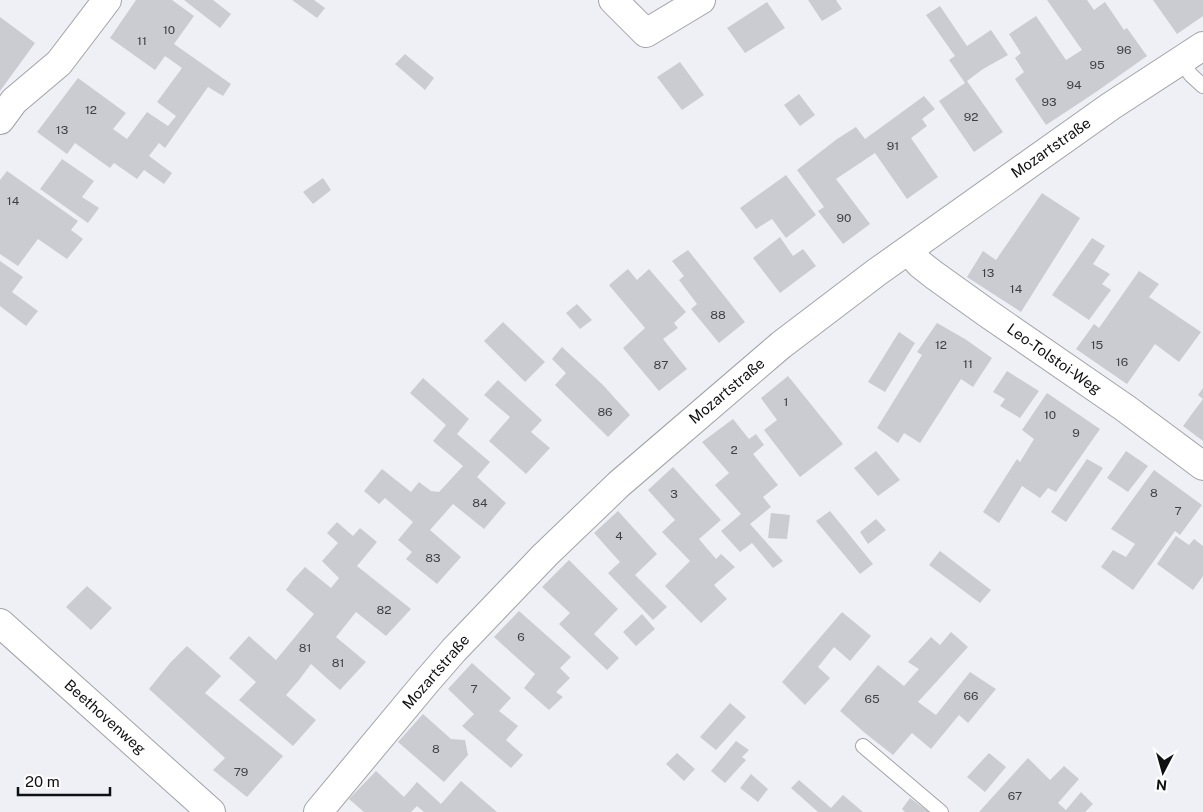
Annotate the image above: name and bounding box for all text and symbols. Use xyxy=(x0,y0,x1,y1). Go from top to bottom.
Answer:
house number: 10 xyxy=(163,23,175,37)
house number: 11 xyxy=(137,34,147,48)
house number: 96 xyxy=(1117,43,1131,57)
house number: 95 xyxy=(1089,58,1105,72)
house number: 94 xyxy=(1066,78,1082,92)
house number: 93 xyxy=(1042,95,1056,109)
house number: 12 xyxy=(85,103,97,117)
house number: 92 xyxy=(964,110,978,124)
street label: Mozartstraße xyxy=(1008,114,1094,181)
house number: 13 xyxy=(56,123,68,137)
house number: 91 xyxy=(887,139,899,153)
house number: 14 xyxy=(7,194,20,208)
house number: 90 xyxy=(837,211,851,225)
house number: 13 xyxy=(982,266,994,280)
house number: 14 xyxy=(1010,282,1023,296)
house number: 88 xyxy=(710,308,726,322)
street label: Leo-Tolstoi-Weg xyxy=(1004,320,1105,397)
house number: 12 xyxy=(935,338,947,352)
house number: 15 xyxy=(1091,338,1104,352)
street label: Mozartstraße xyxy=(686,354,768,427)
house number: 16 xyxy=(1116,355,1128,369)
house number: 11 xyxy=(963,357,973,371)
house number: 87 xyxy=(654,358,668,372)
house number: 1 xyxy=(784,395,788,409)
house number: 86 xyxy=(597,405,613,419)
house number: 10 xyxy=(1044,408,1056,422)
house number: 9 xyxy=(1072,426,1080,440)
house number: 2 xyxy=(730,443,738,457)
house number: 8 xyxy=(1150,486,1158,500)
house number: 3 xyxy=(670,487,678,501)
house number: 84 xyxy=(472,496,488,510)
house number: 7 xyxy=(1174,504,1182,518)
house number: 4 xyxy=(615,529,623,543)
house number: 83 xyxy=(425,551,441,565)
house number: 82 xyxy=(377,603,391,617)
house number: 6 xyxy=(517,630,525,644)
street label: Mozartstraße xyxy=(399,631,473,712)
house number: 81 xyxy=(299,641,311,655)
house number: 81 xyxy=(332,656,344,670)
street label: Beethovenweg xyxy=(61,676,149,757)
house number: 7 xyxy=(470,682,478,696)
house number: 66 xyxy=(964,689,978,703)
house number: 65 xyxy=(864,692,880,706)
house number: 8 xyxy=(432,742,440,756)
north arrow xyxy=(1138,747,1188,797)
scale bar xyxy=(18,764,110,796)
house number: 79 xyxy=(234,765,248,779)
text: 20 m xyxy=(25,773,60,790)
text: N xyxy=(1155,776,1168,793)
house number: 67 xyxy=(1008,789,1022,803)

